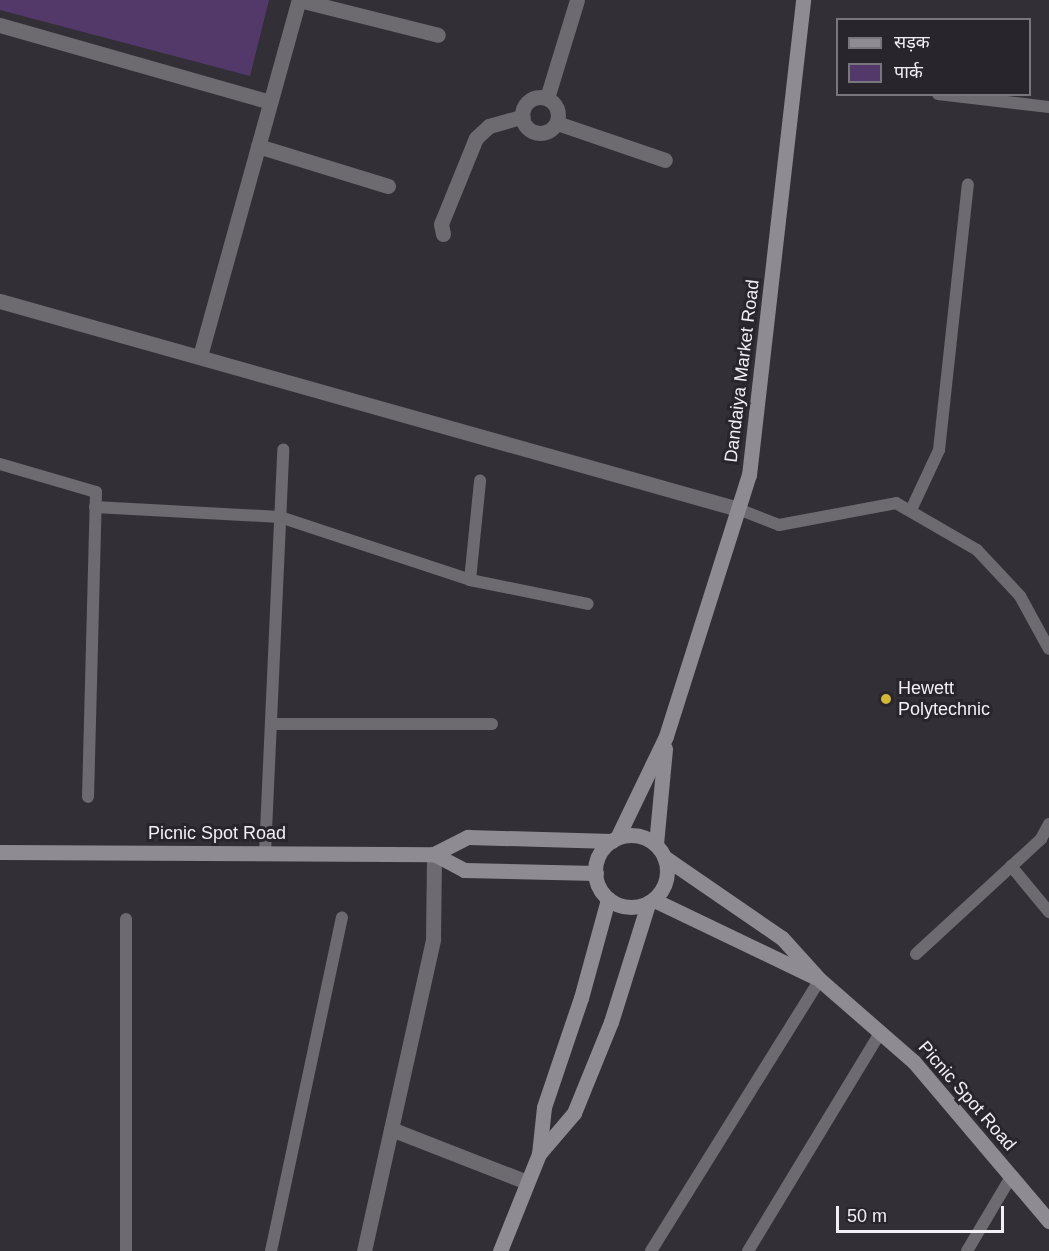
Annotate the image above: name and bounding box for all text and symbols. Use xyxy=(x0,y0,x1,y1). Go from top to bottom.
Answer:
legend xyxy=(836,18,1031,96)
text: सड़क xyxy=(894,32,930,52)
text: पार्क xyxy=(894,62,923,82)
street label: Dandaiya Market Road xyxy=(720,278,764,464)
place label: Hewett Polytechnic xyxy=(898,678,990,720)
marker: Hewett Polytechnic xyxy=(879,692,893,706)
street label: Picnic Spot Road xyxy=(148,822,286,844)
street label: Picnic Spot Road xyxy=(914,1037,1020,1155)
scale bar xyxy=(839,1194,1007,1232)
text: 50 m xyxy=(847,1206,887,1226)

